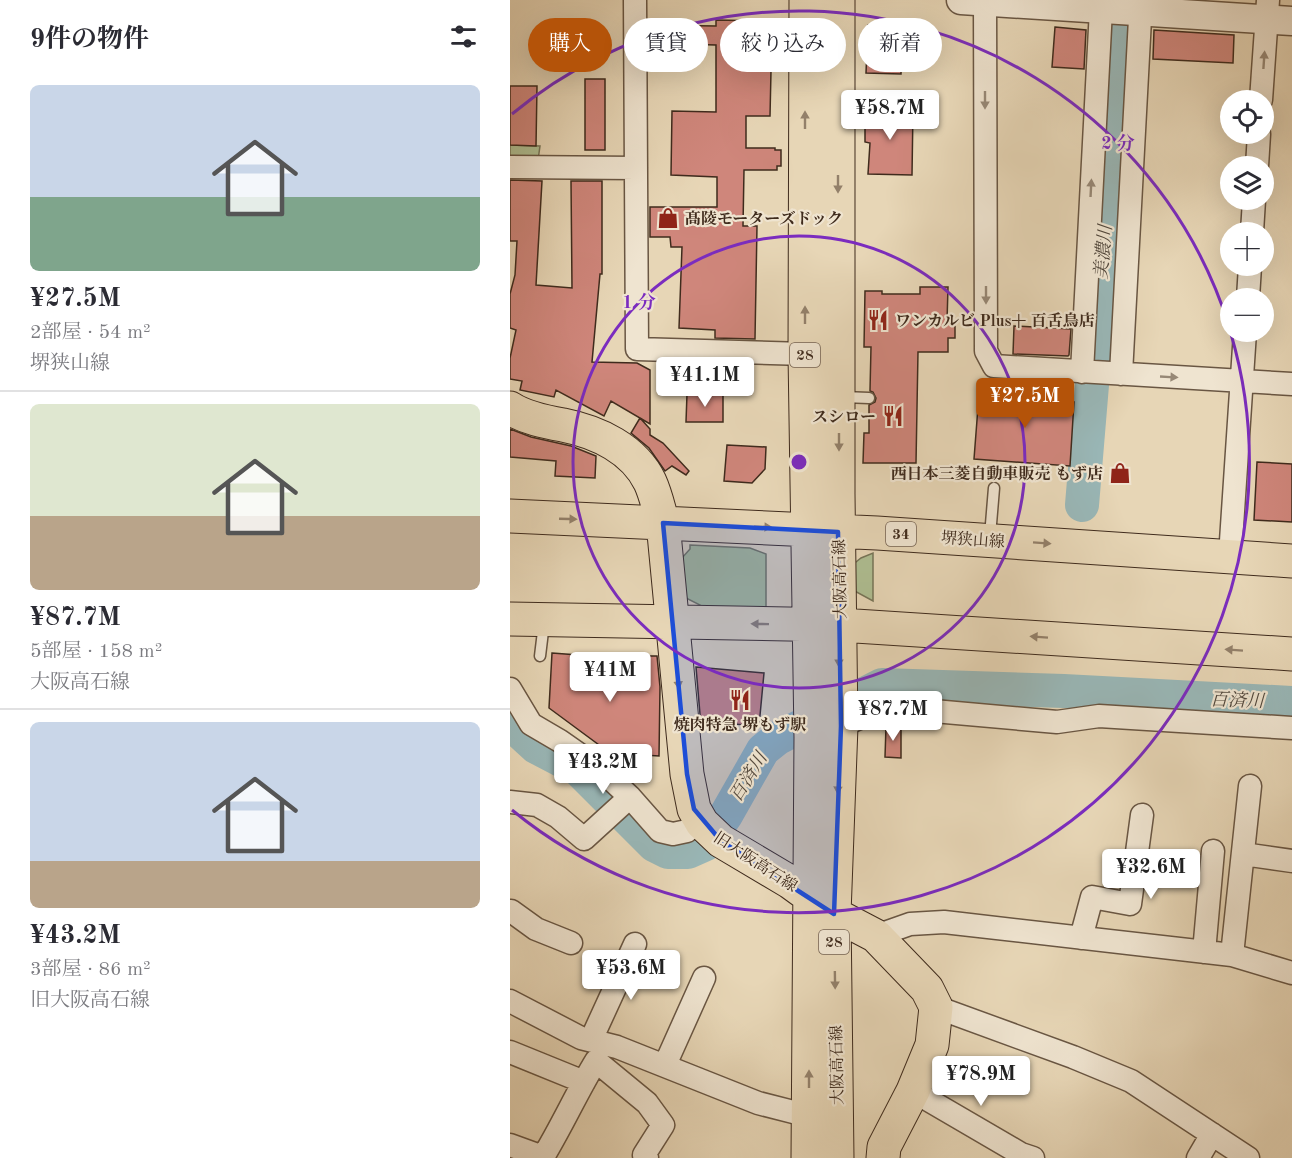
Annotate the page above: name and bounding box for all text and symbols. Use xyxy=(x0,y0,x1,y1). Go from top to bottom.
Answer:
chip: 購入 xyxy=(528,18,612,72)
chip: 賃貸 xyxy=(624,18,708,72)
chip: 絞り込み xyxy=(720,18,846,72)
chip: 新着 xyxy=(858,18,942,72)
icon: filters xyxy=(447,20,480,53)
text: 9件の物件 xyxy=(30,27,149,53)
one-way arrow xyxy=(1259,50,1269,69)
pin: ¥58.7M xyxy=(841,90,939,141)
map controls xyxy=(1220,90,1274,342)
button: locate xyxy=(1220,90,1274,144)
one-way arrow xyxy=(980,91,990,110)
text: ¥58.7M xyxy=(855,99,925,119)
one-way arrow xyxy=(800,111,810,130)
icon: home xyxy=(201,124,309,232)
text: 2 分 xyxy=(1101,133,1135,153)
button: layers xyxy=(1220,156,1274,210)
one-way arrow xyxy=(833,175,843,194)
one-way arrow xyxy=(1087,178,1096,197)
shop icon: 髙陵モーターズドック xyxy=(656,206,680,230)
place label: 髙陵モーターズドック xyxy=(685,210,843,228)
water label: 美濃川 xyxy=(1091,222,1115,280)
button: + xyxy=(1220,222,1274,276)
text: ¥27.5M xyxy=(30,286,121,312)
one-way arrow xyxy=(981,286,991,305)
button: − xyxy=(1220,288,1274,342)
text: 1 分 xyxy=(622,292,656,312)
one-way arrow xyxy=(800,306,810,325)
restaurant icon: ワンカルビ Plus+ 百舌鳥店 xyxy=(866,308,890,332)
place label: ワンカルビ Plus+ 百舌鳥店 xyxy=(895,312,1095,330)
text: 2部屋 · 54 m² xyxy=(30,323,151,343)
road number: 28 xyxy=(790,343,820,367)
text: 堺狭山線 xyxy=(30,354,110,374)
pin: ¥41.1M xyxy=(656,357,754,408)
text: ¥41.1M xyxy=(670,366,740,386)
one-way arrow xyxy=(1160,372,1179,382)
pin: ¥27.5M xyxy=(976,378,1074,429)
text: ¥27.5M xyxy=(990,387,1060,407)
restaurant icon: スシロー xyxy=(881,404,905,428)
place label: スシロー xyxy=(812,410,876,426)
one-way arrow xyxy=(834,433,843,452)
icon: home xyxy=(201,443,309,551)
centre of rings xyxy=(789,452,809,472)
shop icon: 西日本三菱自動車販売 もず店 xyxy=(1108,461,1132,485)
place label: 西日本三菱自動車販売 もず店 xyxy=(891,465,1103,483)
one-way arrow xyxy=(559,514,578,523)
road number: 34 xyxy=(886,522,916,546)
one-way arrow xyxy=(754,523,773,532)
street label: 堺狭山線 xyxy=(940,529,1005,551)
one-way arrow xyxy=(1032,538,1051,548)
street label: 大阪高石線 xyxy=(830,539,850,619)
text: ¥87.7M xyxy=(30,605,121,631)
one-way arrow xyxy=(751,619,770,629)
one-way arrow xyxy=(1030,633,1049,642)
text: 5部屋 · 158 m² xyxy=(30,642,162,662)
one-way arrow xyxy=(1224,645,1243,655)
one-way arrow xyxy=(835,649,844,668)
pin: ¥41M xyxy=(574,652,646,703)
text: ¥41M xyxy=(584,661,636,681)
one-way arrow xyxy=(673,670,683,689)
text: 大阪高石線 xyxy=(30,673,130,693)
restaurant icon: 焼肉特急 堺もず駅 xyxy=(728,688,752,712)
water label: 百済川 xyxy=(1210,690,1266,711)
pin: ¥87.7M xyxy=(844,691,942,742)
text: ¥87.7M xyxy=(858,700,928,720)
place label: 焼肉特急 堺もず駅 xyxy=(674,716,806,734)
pin: ¥43.2M xyxy=(554,744,652,795)
water label: 百済川 xyxy=(726,748,772,805)
text: ¥43.2M xyxy=(568,753,638,773)
icon: home xyxy=(201,761,309,869)
one-way arrow xyxy=(834,775,843,794)
street label: 旧大阪高石線 xyxy=(710,828,801,896)
pin: ¥32.6M xyxy=(1102,849,1200,900)
text: ¥32.6M xyxy=(1116,858,1186,878)
text: ¥43.2M xyxy=(30,923,121,949)
road number: 28 xyxy=(819,930,849,954)
pin: ¥53.6M xyxy=(582,950,680,1001)
text: ¥53.6M xyxy=(596,959,666,979)
text: 3部屋 · 86 m² xyxy=(30,960,151,980)
one-way arrow xyxy=(830,970,840,989)
text: 旧大阪高石線 xyxy=(30,991,150,1011)
street label: 大阪高石線 xyxy=(827,1025,847,1105)
pin: ¥78.9M xyxy=(932,1056,1030,1107)
text: ¥78.9M xyxy=(946,1065,1016,1085)
one-way arrow xyxy=(804,1069,814,1088)

